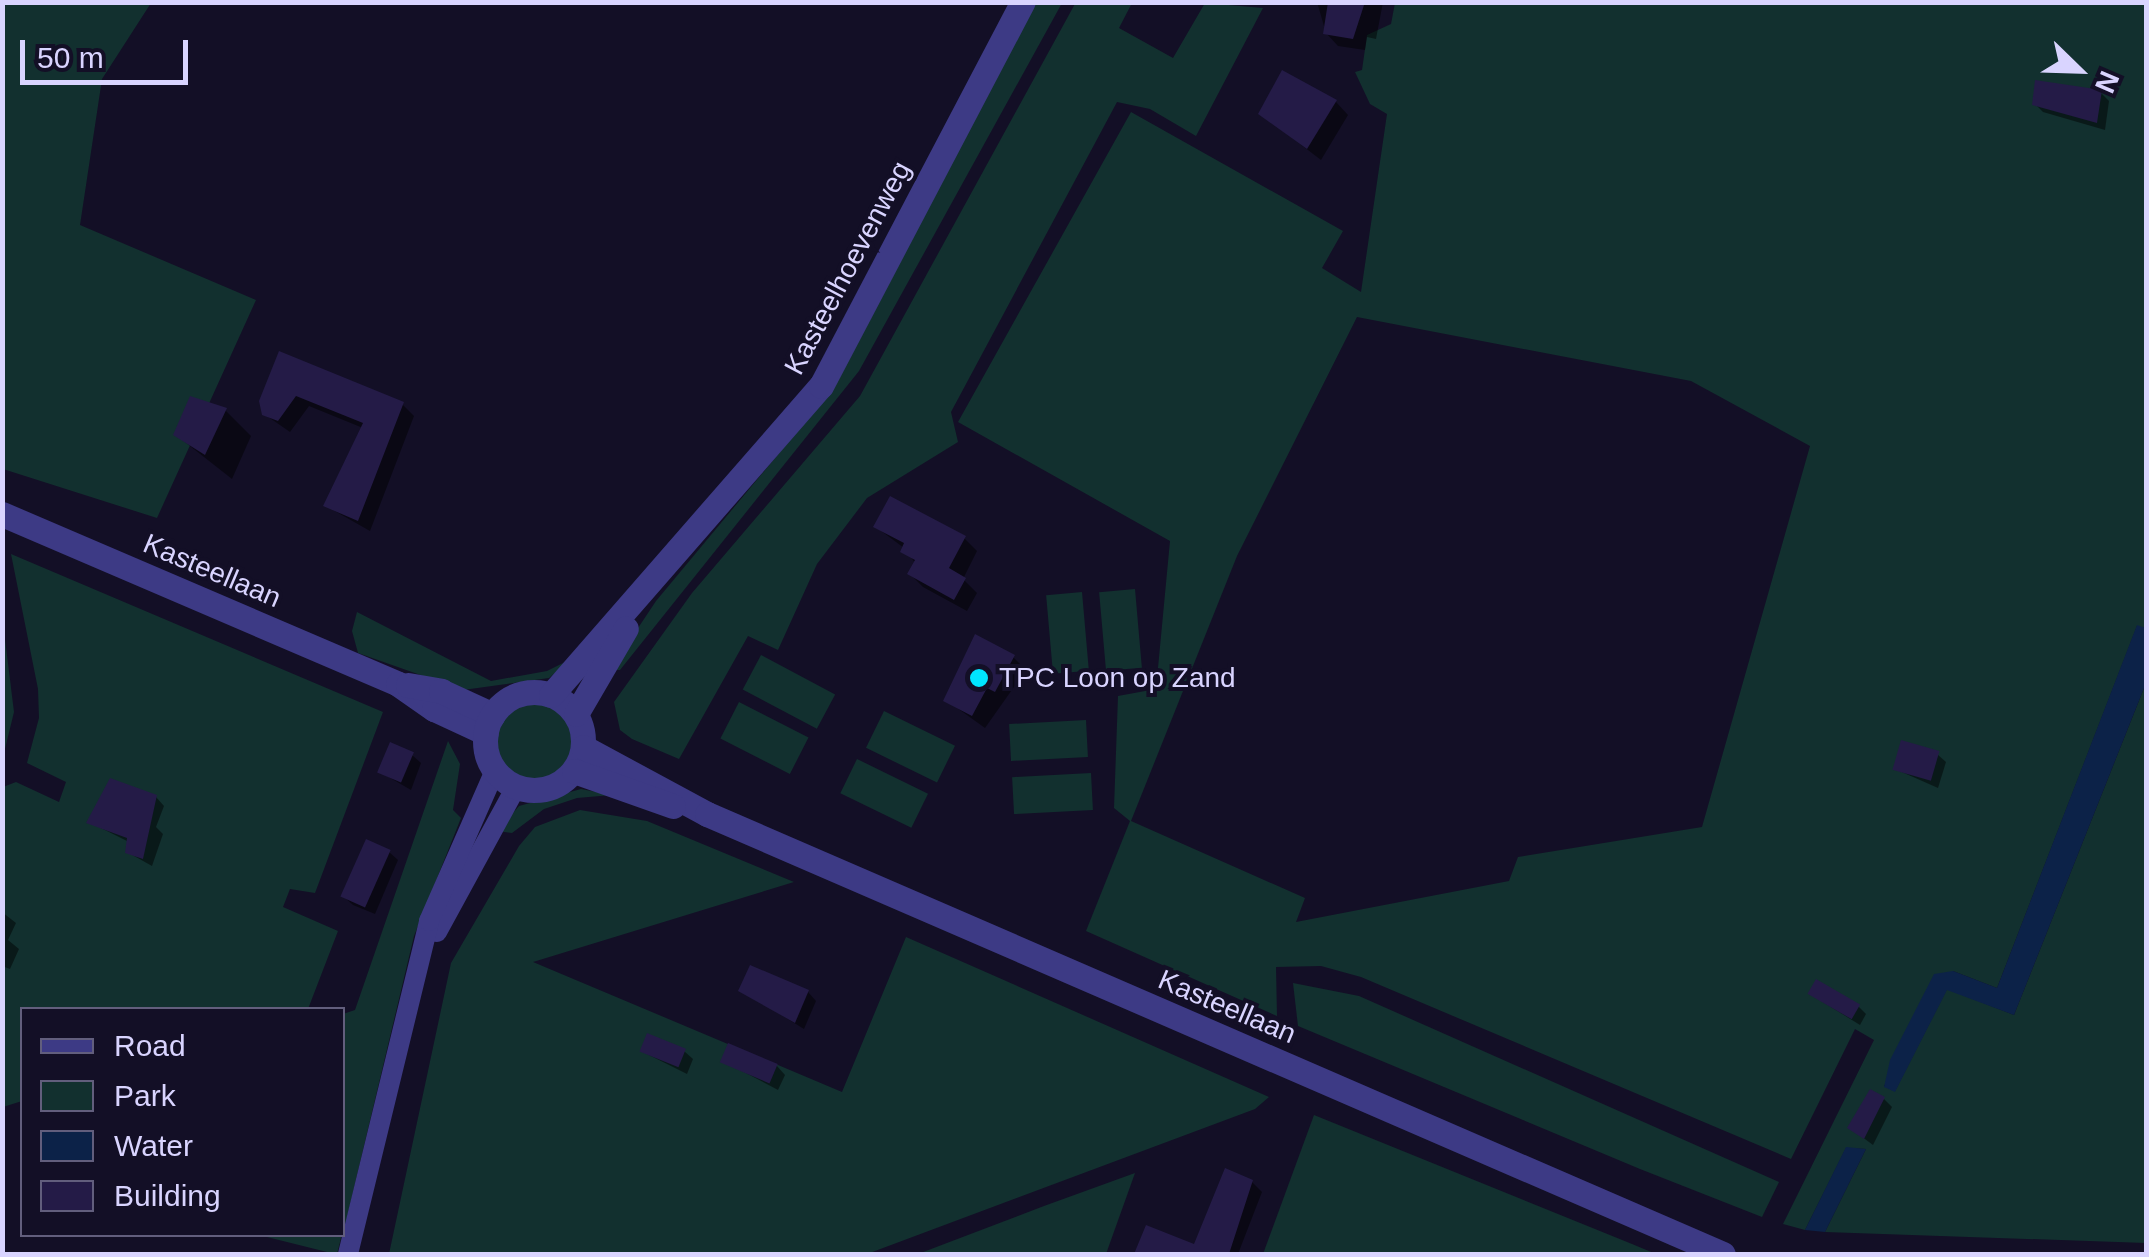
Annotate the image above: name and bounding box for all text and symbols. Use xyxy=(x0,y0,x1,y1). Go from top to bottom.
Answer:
scale bar xyxy=(25,20,192,82)
north arrow xyxy=(2029,20,2129,120)
text: 50 m xyxy=(37,41,104,74)
text: N xyxy=(2089,67,2125,97)
street label: Kasteelhoevenweg xyxy=(778,156,918,380)
street label: Kasteellaan xyxy=(138,527,286,615)
place label: TPC Loon op Zand xyxy=(999,661,1236,695)
marker: TPC Loon op Zand xyxy=(968,667,990,689)
street label: Kasteellaan xyxy=(1153,963,1301,1051)
legend xyxy=(20,1007,345,1237)
text: Road xyxy=(114,1029,186,1062)
text: Park xyxy=(114,1079,176,1112)
text: Water xyxy=(114,1129,193,1162)
text: Building xyxy=(114,1179,221,1212)

